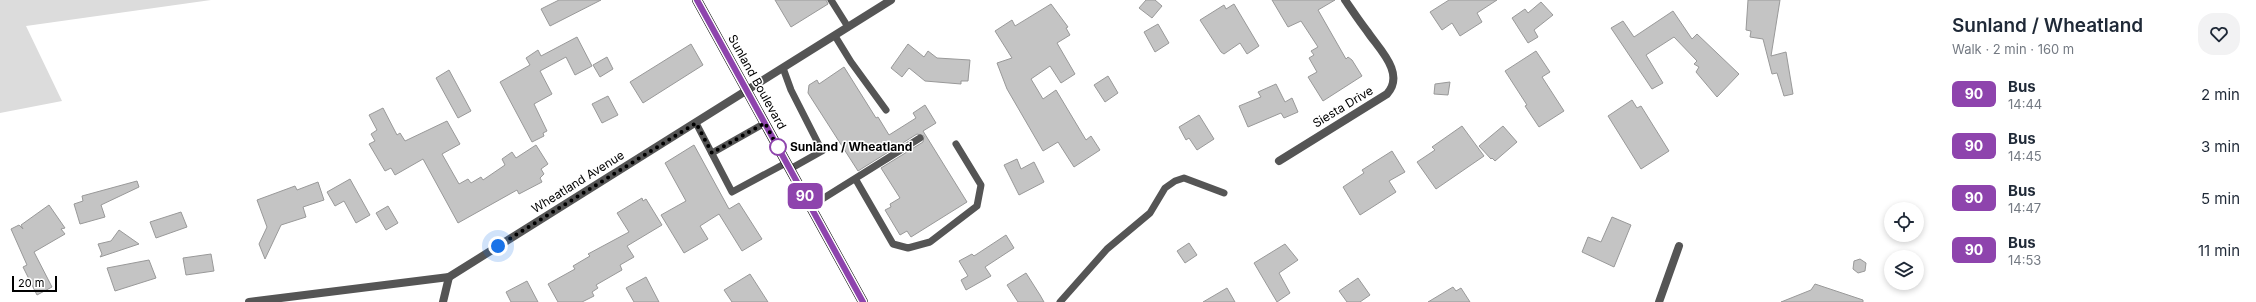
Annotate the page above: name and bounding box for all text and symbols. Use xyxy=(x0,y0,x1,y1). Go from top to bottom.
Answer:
button: heart xyxy=(2198,13,2240,55)
text: Sunland / Wheatland xyxy=(1952,14,2143,37)
street label: Sunland Boulevard xyxy=(725,32,790,132)
text: Walk · 2 min · 160 m xyxy=(1952,41,2074,57)
text: Bus xyxy=(2008,77,2036,96)
street label: Siesta Drive xyxy=(1310,83,1376,130)
text: 90 xyxy=(1965,85,1983,102)
text: 2 min xyxy=(2201,85,2240,104)
text: 14:44 xyxy=(2008,96,2042,112)
text: Bus xyxy=(2008,129,2036,148)
text: 90 xyxy=(1965,137,1983,154)
text: 3 min xyxy=(2201,137,2240,156)
marker: Sunland / Wheatland xyxy=(769,138,787,156)
place label: Sunland / Wheatland xyxy=(790,139,912,154)
street label: Wheatland Avenue xyxy=(529,147,627,216)
text: 14:45 xyxy=(2008,148,2042,164)
text: Bus xyxy=(2008,181,2036,200)
line badge: 90 xyxy=(787,183,823,209)
text: 90 xyxy=(796,187,814,204)
text: 90 xyxy=(1965,189,1983,206)
text: 5 min xyxy=(2201,189,2240,208)
text: 14:47 xyxy=(2008,200,2041,216)
map controls xyxy=(1884,202,1924,290)
button: locate xyxy=(1884,202,1924,242)
text: Bus xyxy=(2008,233,2036,252)
your location xyxy=(488,236,508,256)
text: 90 xyxy=(1965,241,1983,258)
text: 11 min xyxy=(2198,241,2240,260)
button: layers xyxy=(1884,250,1924,290)
text: 14:53 xyxy=(2008,252,2041,268)
scale bar xyxy=(12,274,57,293)
text: 20 m xyxy=(18,276,44,290)

